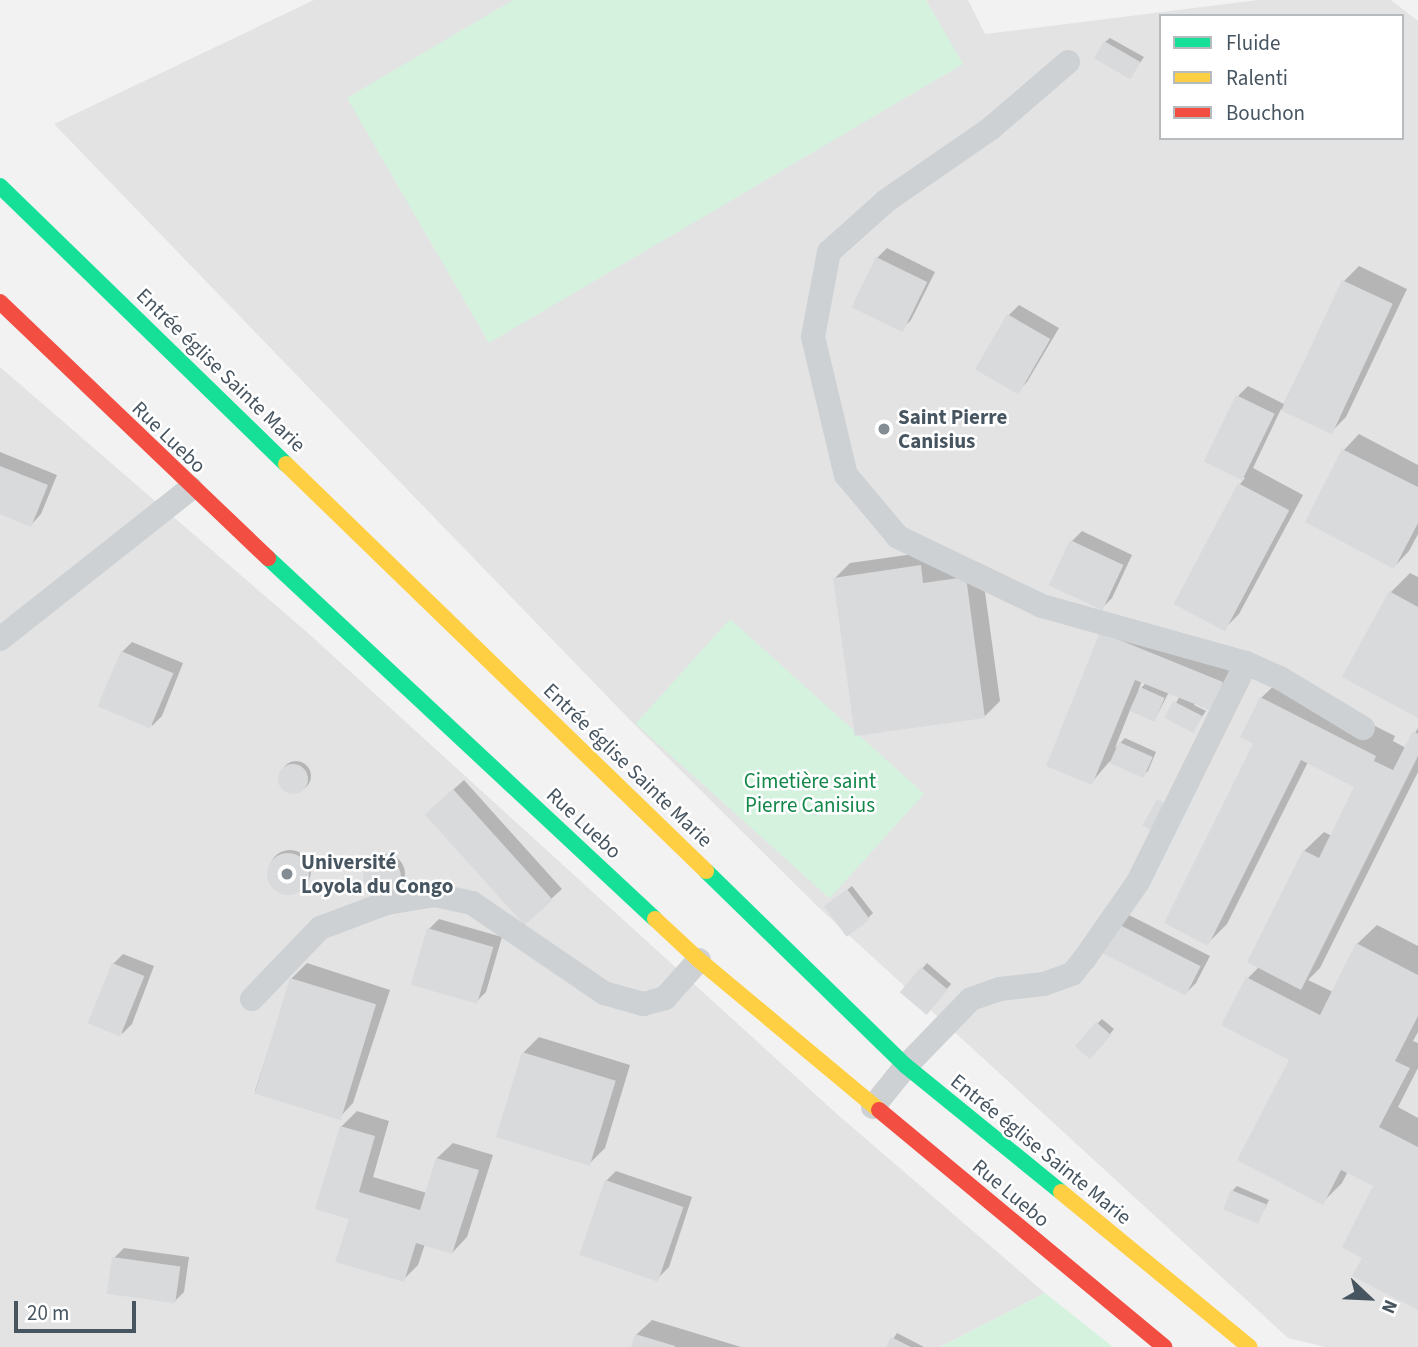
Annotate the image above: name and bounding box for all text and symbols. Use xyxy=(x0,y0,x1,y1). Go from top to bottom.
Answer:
legend xyxy=(1159,14,1404,140)
text: Fluide xyxy=(1226,28,1280,58)
text: Ralenti xyxy=(1226,63,1288,93)
text: Bouchon xyxy=(1226,98,1305,128)
street label: Entrée église Sainte Marie xyxy=(131,283,311,457)
street label: Rue Luebo xyxy=(127,396,211,478)
place label: Saint Pierre Canisius xyxy=(898,404,1007,454)
marker: Saint Pierre Canisius xyxy=(876,421,892,437)
street label: Entrée église Sainte Marie xyxy=(538,678,718,852)
park label: Cimetière saint Pierre Canisius xyxy=(744,768,876,818)
street label: Rue Luebo xyxy=(541,782,627,864)
place label: Université Loyola du Congo xyxy=(301,849,453,899)
marker: Université Loyola du Congo xyxy=(279,866,295,882)
street label: Entrée église Sainte Marie xyxy=(946,1068,1136,1230)
street label: Rue Luebo xyxy=(967,1154,1055,1232)
north arrow xyxy=(1334,1263,1404,1333)
scale bar xyxy=(18,1288,140,1332)
text: N xyxy=(1374,1295,1404,1317)
text: 20 m xyxy=(27,1298,69,1328)

